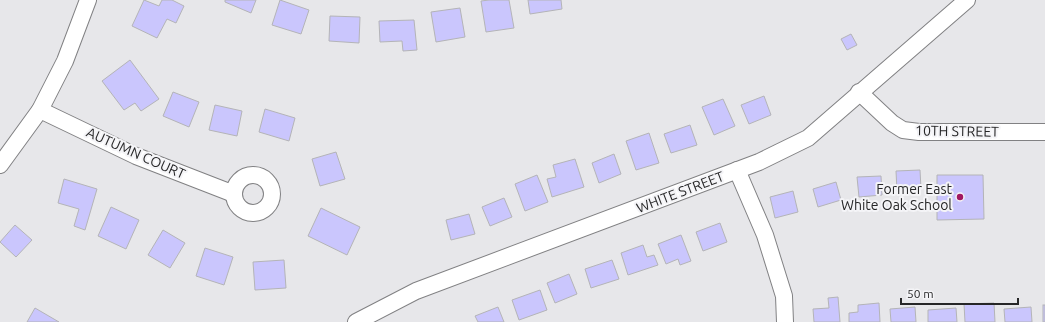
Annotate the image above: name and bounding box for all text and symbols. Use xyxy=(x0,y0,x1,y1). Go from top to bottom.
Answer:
street label: 10TH STREET xyxy=(915,122,999,140)
street label: AUTUMN COURT xyxy=(84,124,188,182)
street label: WHITE STREET xyxy=(634,168,726,216)
place label: Former East White Oak School xyxy=(841,181,952,213)
marker: Former East White Oak School xyxy=(955,192,965,202)
scale bar xyxy=(901,280,1018,306)
text: 50 m xyxy=(907,287,934,300)

